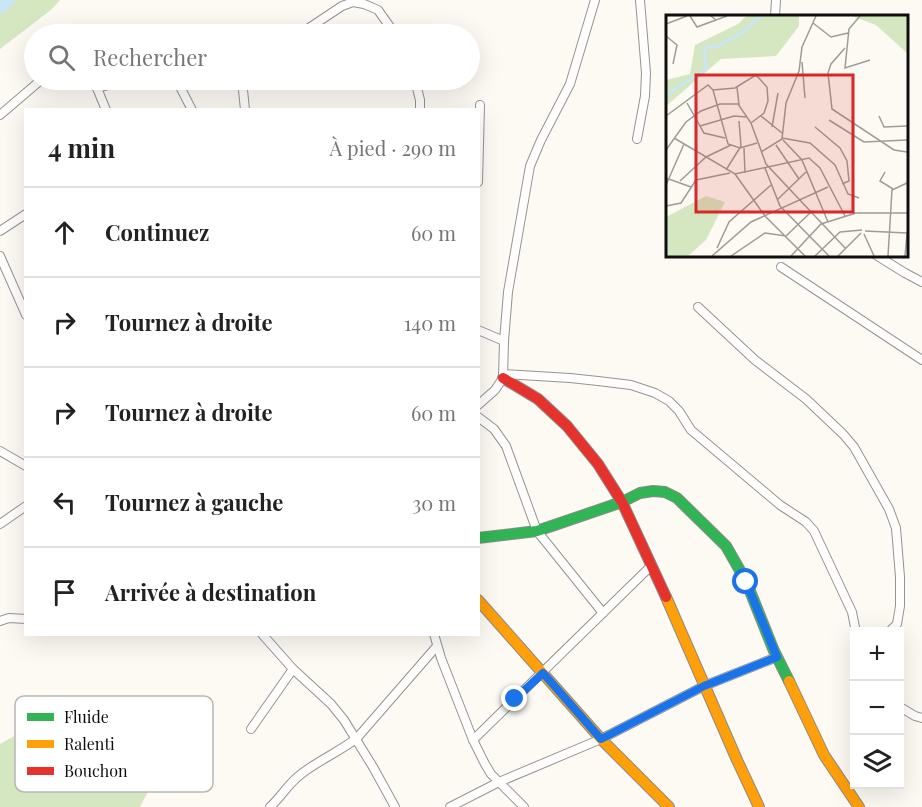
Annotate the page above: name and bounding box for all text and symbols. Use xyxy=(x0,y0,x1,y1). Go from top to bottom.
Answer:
inset map xyxy=(666,15,907,256)
search box xyxy=(24,24,480,90)
icon: search xyxy=(45,41,78,74)
text: Rechercher xyxy=(93,42,207,72)
text: 4 min xyxy=(48,130,115,165)
text: À pied · 290 m xyxy=(329,134,456,161)
icon: ahead xyxy=(48,216,81,249)
text: Continuez xyxy=(105,217,209,247)
text: 60 m xyxy=(411,219,456,246)
icon: right xyxy=(48,306,81,339)
text: Tournez à droite xyxy=(105,307,273,337)
text: 140 m xyxy=(404,309,456,336)
icon: right xyxy=(48,396,81,429)
text: Tournez à droite xyxy=(105,397,273,427)
text: 60 m xyxy=(411,399,456,426)
icon: left xyxy=(48,486,81,519)
text: Tournez à gauche xyxy=(105,487,283,517)
text: 30 m xyxy=(412,489,456,516)
route start xyxy=(732,568,758,594)
icon: arrive xyxy=(48,576,81,609)
text: Arrivée à destination xyxy=(105,577,316,607)
map controls xyxy=(850,627,904,789)
button: + xyxy=(850,627,904,681)
button: − xyxy=(850,681,904,735)
route end xyxy=(501,685,527,711)
legend xyxy=(15,696,213,792)
text: Fluide xyxy=(64,706,109,727)
text: Ralenti xyxy=(64,733,115,754)
button: layers xyxy=(850,735,904,789)
text: Bouchon xyxy=(64,760,128,781)

